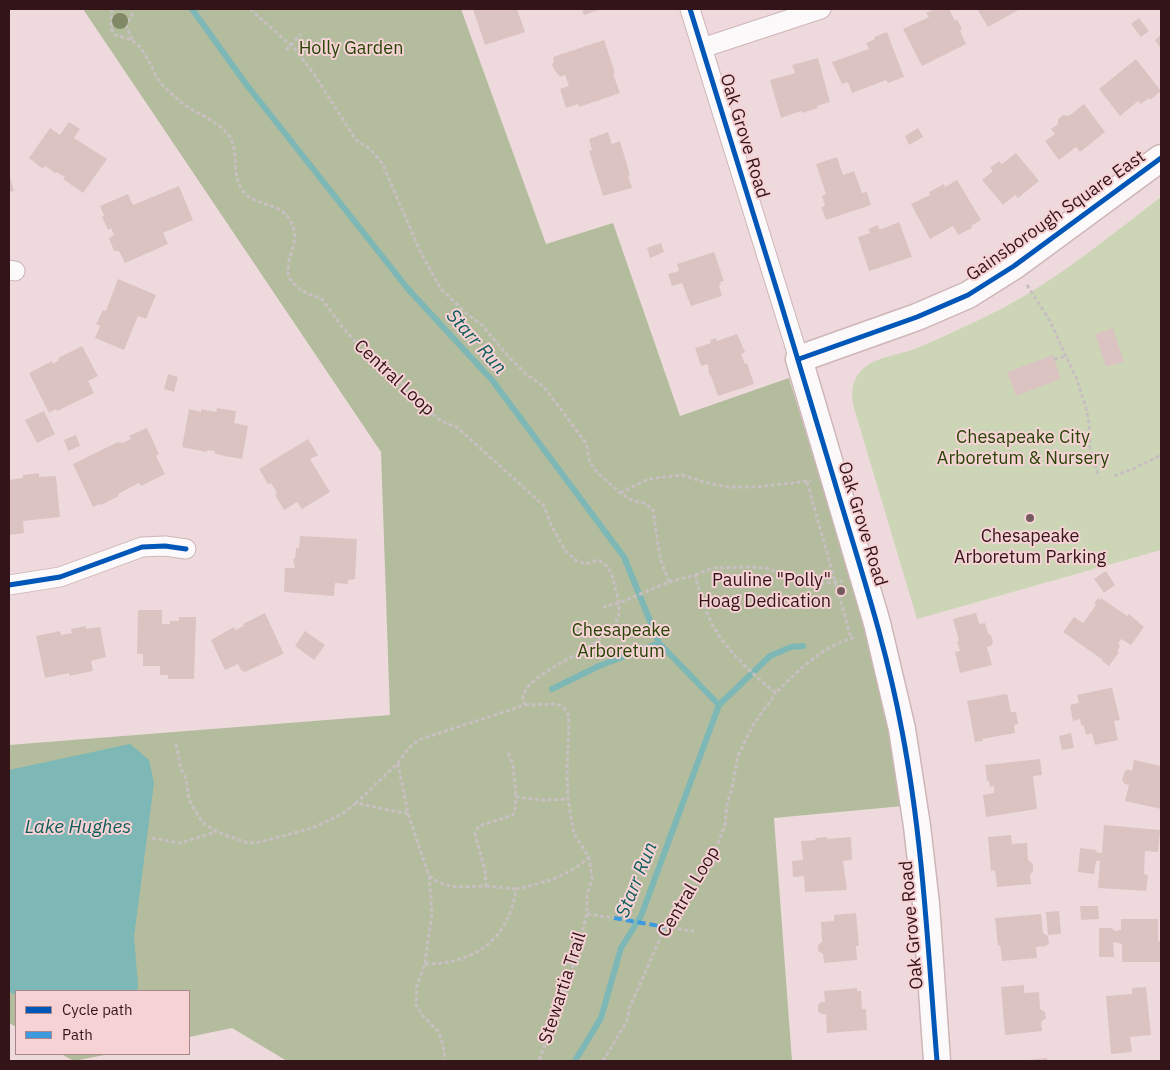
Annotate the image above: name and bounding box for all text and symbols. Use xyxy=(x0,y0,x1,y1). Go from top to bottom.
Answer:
park label: Holly Garden xyxy=(299,38,403,60)
street label: Oak Grove Road xyxy=(715,71,773,201)
street label: Gainsborough Square East xyxy=(962,146,1150,286)
water label: Starr Run xyxy=(441,305,511,379)
street label: Central Loop xyxy=(349,335,439,421)
park label: Chesapeake City Arboretum & Nursery xyxy=(937,427,1109,469)
street label: Oak Grove Road xyxy=(833,459,891,589)
marker: Chesapeake Arboretum Parking xyxy=(1024,512,1036,524)
place label: Chesapeake Arboretum Parking xyxy=(954,526,1106,568)
place label: Pauline "Polly" Hoag Dedication xyxy=(698,570,831,612)
marker: Pauline "Polly" Hoag Dedication xyxy=(835,585,847,597)
park label: Chesapeake Arboretum xyxy=(572,620,670,662)
water label: Lake Hughes xyxy=(25,817,131,839)
water label: Starr Run xyxy=(612,839,662,921)
street label: Central Loop xyxy=(653,843,725,941)
street label: Oak Grove Road xyxy=(896,860,928,990)
street label: Stewartia Trail xyxy=(535,929,591,1047)
legend xyxy=(15,990,190,1055)
text: Cycle path xyxy=(62,1000,133,1019)
text: Path xyxy=(62,1025,93,1044)

